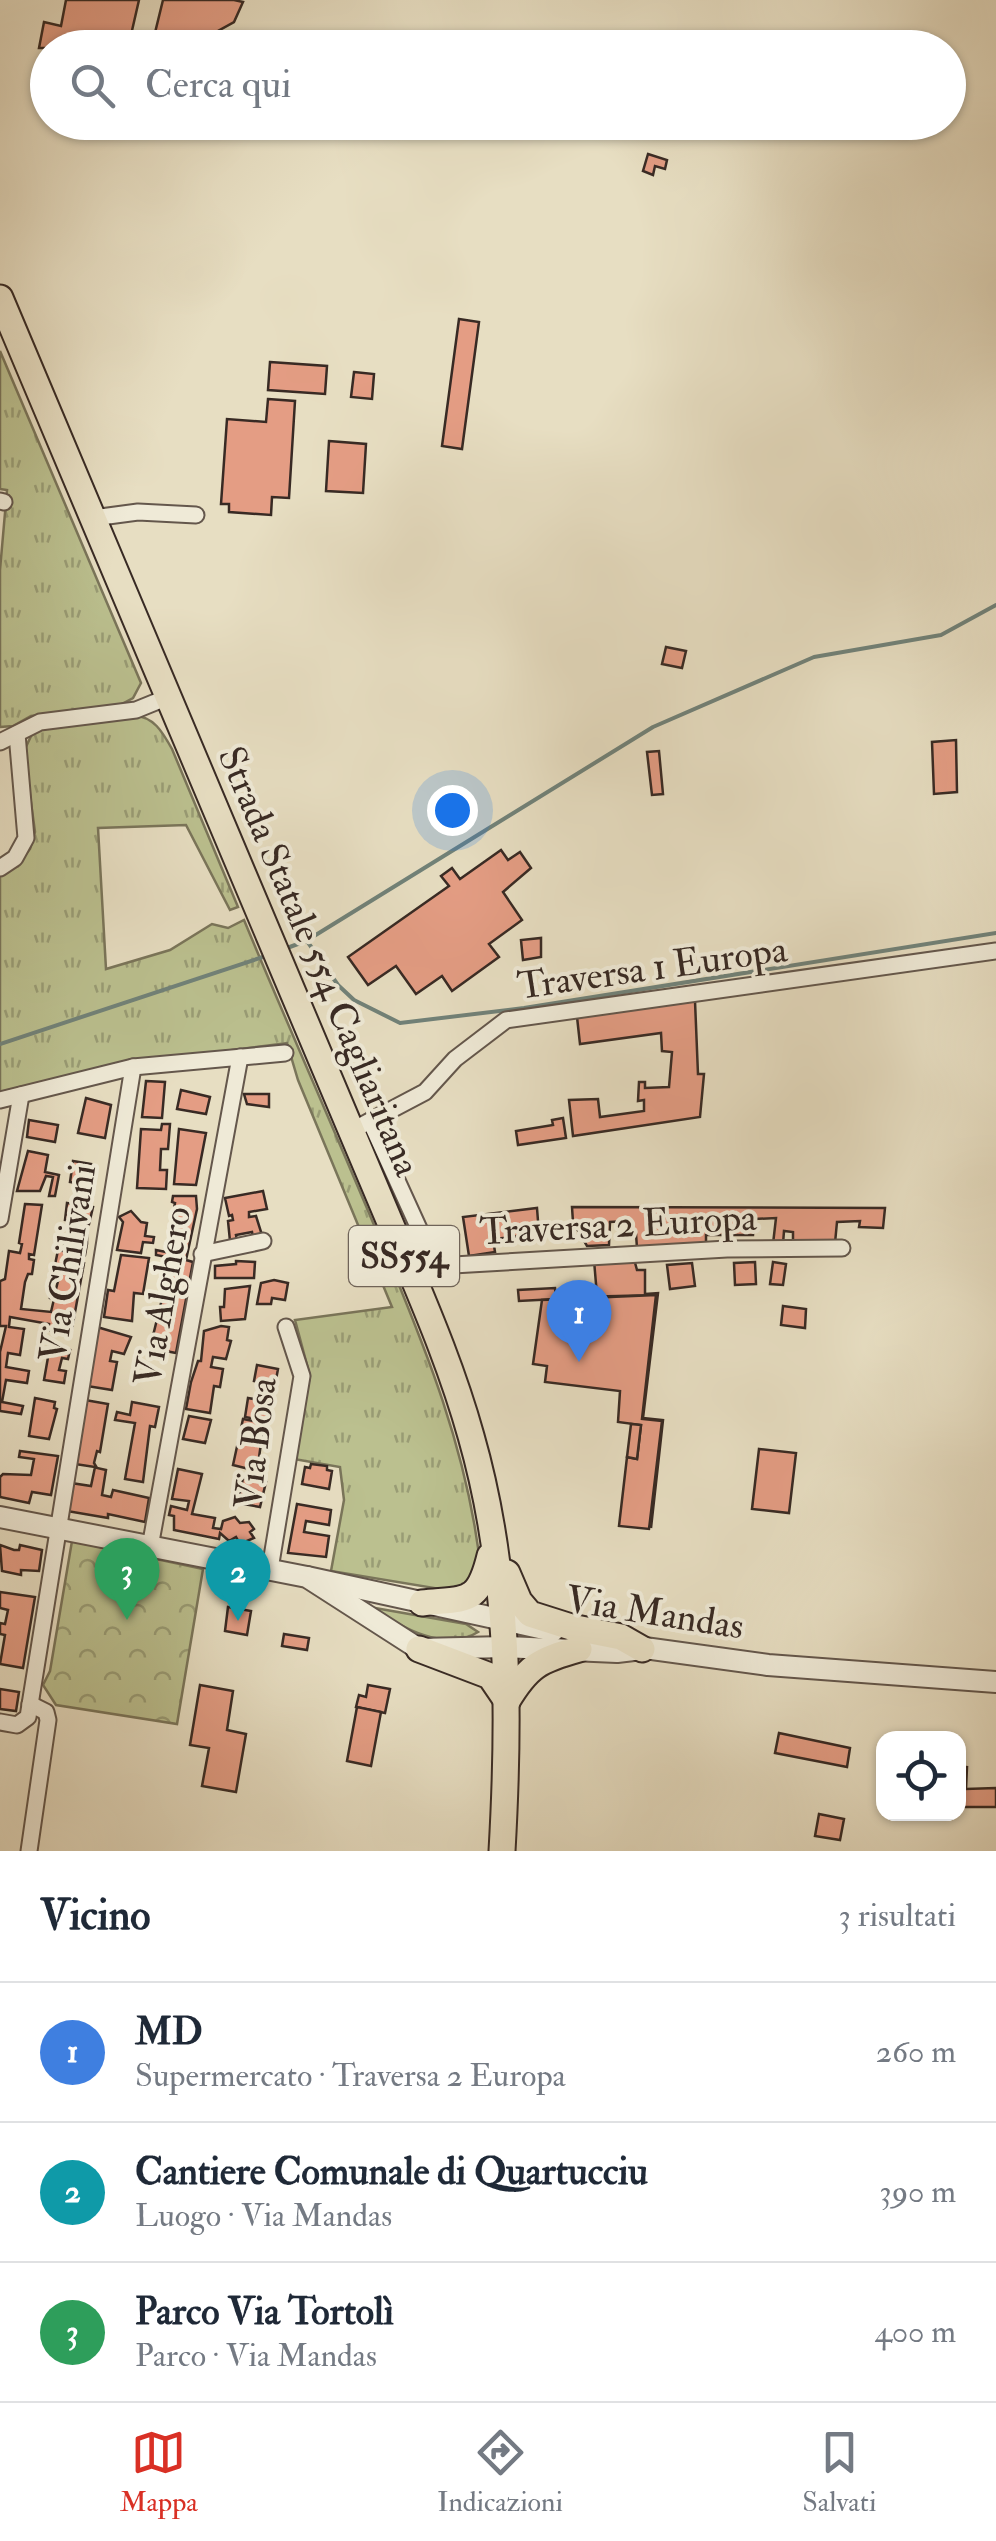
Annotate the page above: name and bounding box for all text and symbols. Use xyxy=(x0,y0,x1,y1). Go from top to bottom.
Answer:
search box xyxy=(30,30,966,140)
icon: search xyxy=(65,58,120,113)
text: Cerca qui xyxy=(145,61,291,109)
street label: Strada Statale 554 Cagliaritana xyxy=(207,740,432,1184)
your location xyxy=(427,785,478,836)
street label: Traversa 1 Europa xyxy=(514,925,790,1011)
street label: Via Chilivani xyxy=(29,1161,107,1365)
street label: Traversa 2 Europa xyxy=(478,1194,758,1256)
street label: Via Alghero xyxy=(124,1203,202,1390)
road number: SS554 xyxy=(349,1226,459,1286)
pin: 1 xyxy=(546,1280,612,1362)
street label: Via Bosa xyxy=(224,1374,288,1512)
pin: 3 xyxy=(94,1538,160,1620)
pin: 2 xyxy=(206,1538,270,1621)
street label: Via Mandas xyxy=(562,1575,747,1651)
map controls xyxy=(876,1731,966,1821)
button: locate xyxy=(876,1731,966,1821)
text: Vicino xyxy=(40,1890,150,1942)
text: 3 risultati xyxy=(839,1896,956,1936)
text: MD xyxy=(135,2008,203,2056)
text: 1 xyxy=(67,2032,78,2072)
text: 260 m xyxy=(876,2032,956,2072)
text: Supermercato · Traversa 2 Europa xyxy=(135,2056,566,2096)
text: Cantiere Comunale di Quartucciu xyxy=(135,2148,648,2196)
text: 2 xyxy=(64,2172,81,2212)
text: 390 m xyxy=(879,2172,956,2212)
text: Luogo · Via Mandas xyxy=(135,2196,392,2236)
text: Parco Via Tortolì xyxy=(135,2288,394,2336)
text: 3 xyxy=(66,2312,79,2352)
text: 400 m xyxy=(874,2312,956,2352)
text: Parco · Via Mandas xyxy=(135,2336,377,2376)
tab: Mappa xyxy=(120,2425,198,2520)
tab: Indicazioni xyxy=(437,2425,563,2520)
tab: Salvati xyxy=(802,2425,876,2520)

